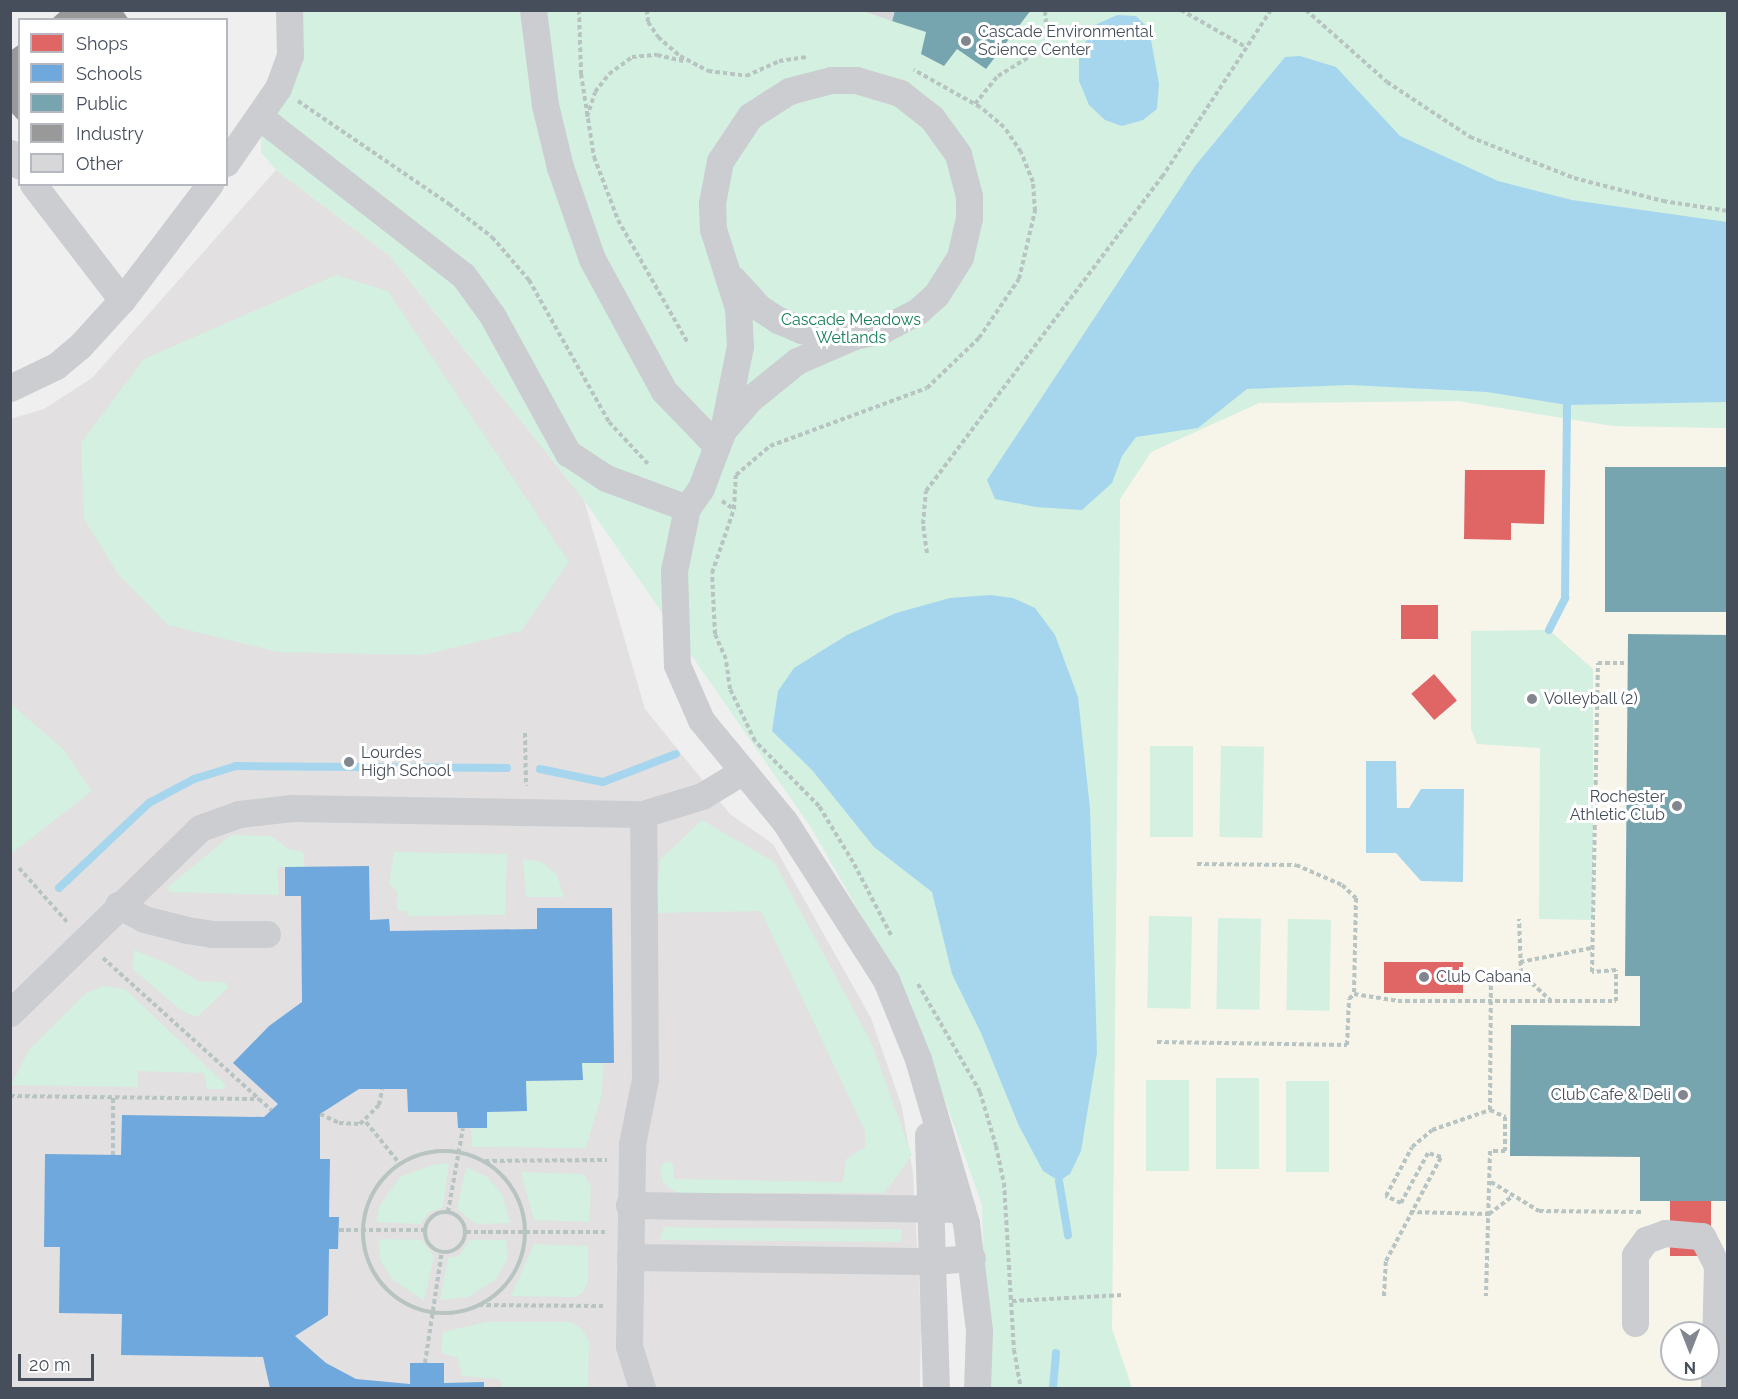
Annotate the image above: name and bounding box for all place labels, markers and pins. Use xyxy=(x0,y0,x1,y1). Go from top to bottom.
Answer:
place label: Cascade Environmental Science Center xyxy=(978,22,1153,60)
marker: Cascade Environmental Science Center xyxy=(959,34,973,48)
place label: Volleyball (2) xyxy=(1544,689,1638,709)
marker: Volleyball (2) xyxy=(1525,692,1539,706)
place label: Lourdes High School xyxy=(361,743,451,781)
marker: Lourdes High School xyxy=(342,755,356,769)
place label: Rochester Athletic Club xyxy=(1570,787,1665,825)
marker: Rochester Athletic Club xyxy=(1670,799,1684,813)
place label: Club Cabana xyxy=(1436,967,1531,987)
marker: Club Cabana xyxy=(1417,970,1431,984)
place label: Club Cafe & Deli xyxy=(1551,1085,1671,1105)
marker: Club Cafe & Deli xyxy=(1676,1088,1690,1102)

